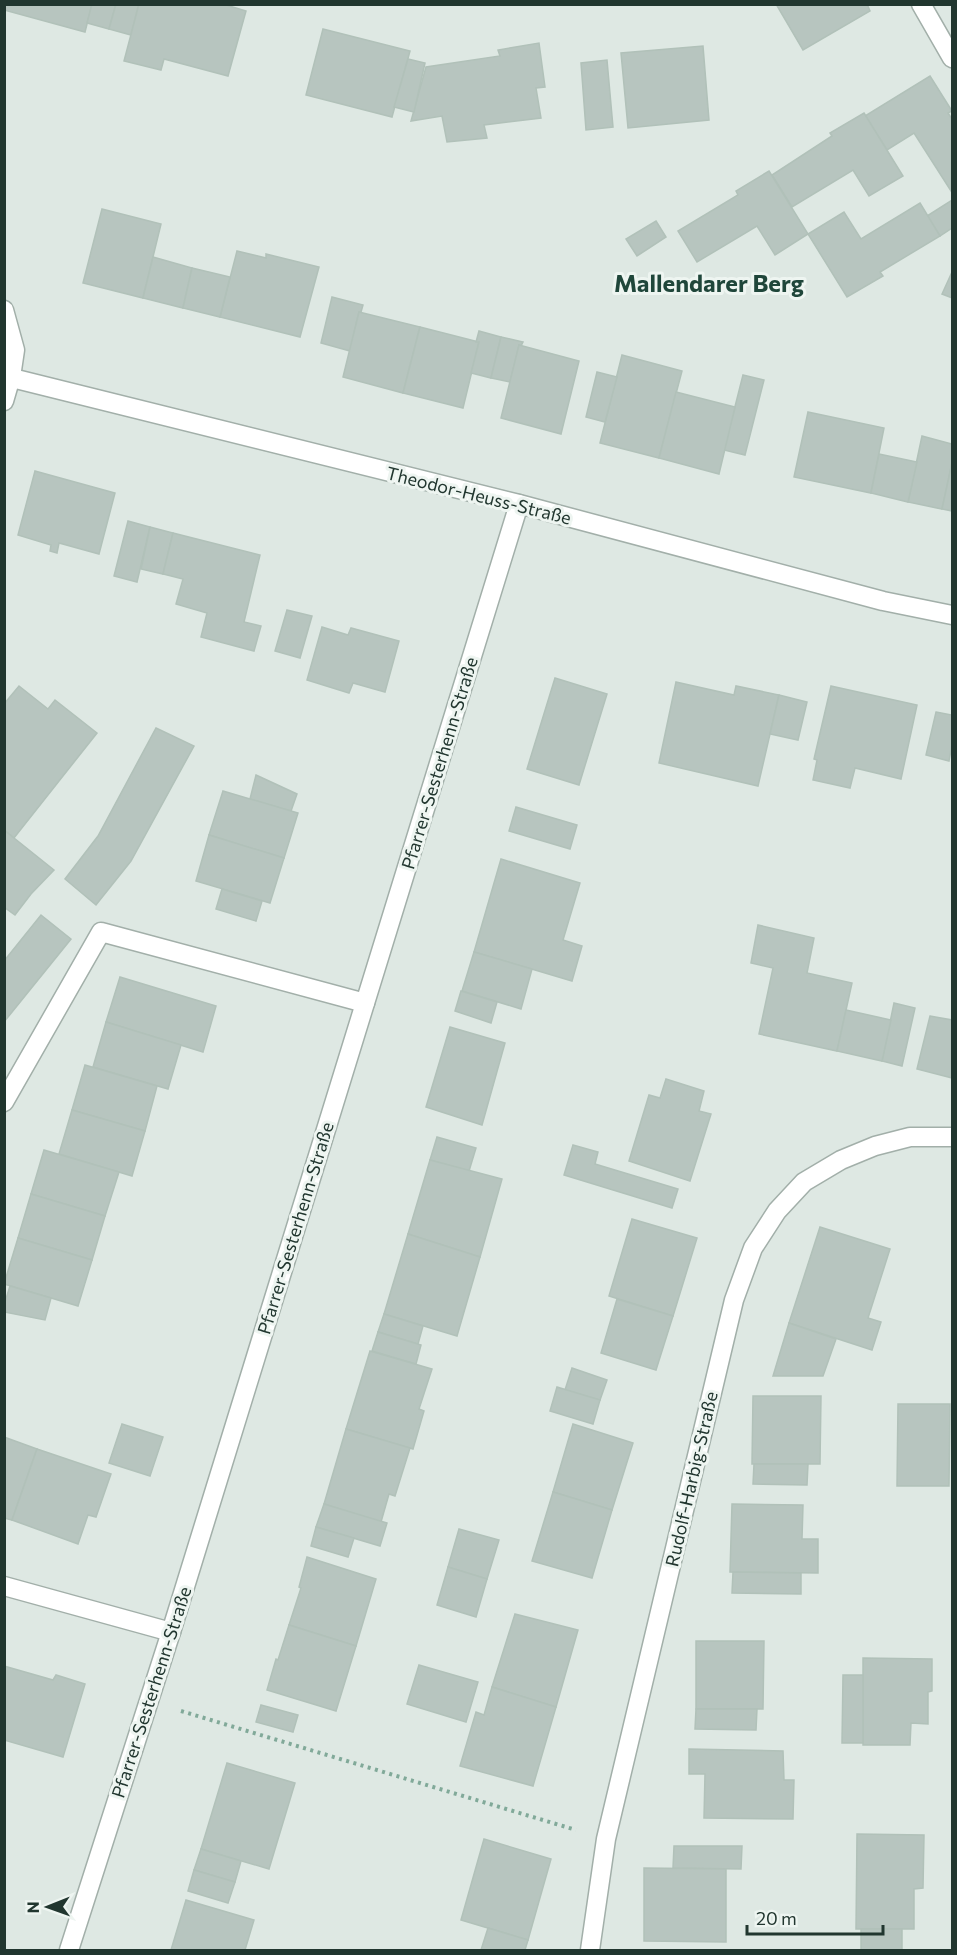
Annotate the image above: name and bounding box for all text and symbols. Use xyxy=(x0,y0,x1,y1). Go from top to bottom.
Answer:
district label: Mallendarer Berg xyxy=(614,268,804,297)
street label: Theodor-Heuss-Straße xyxy=(384,461,574,529)
street label: Pfarrer-Sesterhenn-Straße xyxy=(396,654,482,872)
street label: Pfarrer-Sesterhenn-Straße xyxy=(252,1119,338,1337)
street label: Rudolf-Harbig-Straße xyxy=(660,1389,722,1569)
street label: Pfarrer-Sesterhenn-Straße xyxy=(106,1584,196,1800)
north arrow xyxy=(18,1877,78,1937)
scale bar xyxy=(747,1898,884,1936)
text: N xyxy=(23,1901,42,1913)
text: 20 m xyxy=(756,1907,797,1929)

